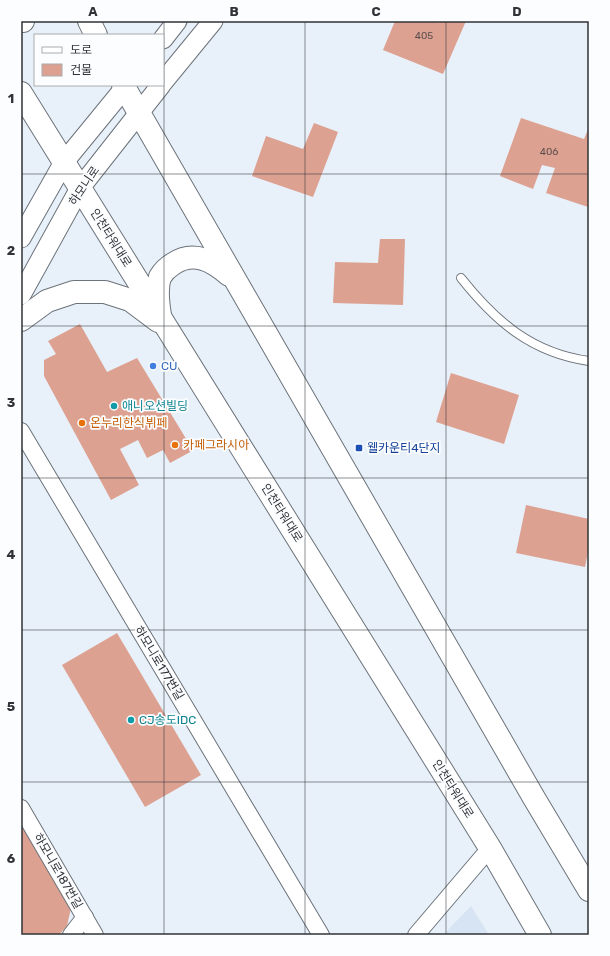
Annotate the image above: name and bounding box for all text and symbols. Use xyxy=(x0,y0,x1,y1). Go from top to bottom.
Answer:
text: A xyxy=(88,4,98,19)
text: B xyxy=(229,4,239,19)
text: C xyxy=(371,4,381,19)
text: D xyxy=(512,4,522,19)
house number: 405 xyxy=(415,30,433,42)
legend xyxy=(34,34,164,86)
text: 도로 xyxy=(70,43,92,57)
text: 건물 xyxy=(70,63,92,77)
text: 1 xyxy=(8,91,14,106)
house number: 406 xyxy=(540,146,558,158)
street label: 하모니로 xyxy=(66,164,102,208)
street label: 인천타워대로 xyxy=(88,206,134,270)
text: 2 xyxy=(7,243,15,258)
place label: CU xyxy=(161,359,177,373)
marker: CU xyxy=(148,361,158,371)
text: 3 xyxy=(7,395,16,410)
place label: 애니오션빌딩 xyxy=(122,399,188,413)
marker: 애니오션빌딩 xyxy=(109,401,119,411)
place label: 온누리한식뷔페 xyxy=(90,416,167,430)
marker: 온누리한식뷔페 xyxy=(77,418,87,428)
place label: 카페그라시아 xyxy=(183,438,249,452)
marker: 카페그라시아 xyxy=(170,440,180,450)
place label: 웰카운티4단지 xyxy=(367,441,441,455)
marker: 웰카운티4단지 xyxy=(354,443,364,453)
street label: 인천타워대로 xyxy=(259,481,305,545)
text: 4 xyxy=(7,547,16,562)
street label: 하모니로177번길 xyxy=(131,624,187,702)
text: 5 xyxy=(7,699,15,714)
place label: CJ송도IDC xyxy=(139,713,196,727)
marker: CJ송도IDC xyxy=(126,715,136,725)
street label: 인천타워대로 xyxy=(430,757,476,821)
street label: 하모니로187번길 xyxy=(31,831,85,911)
text: 6 xyxy=(7,851,16,866)

